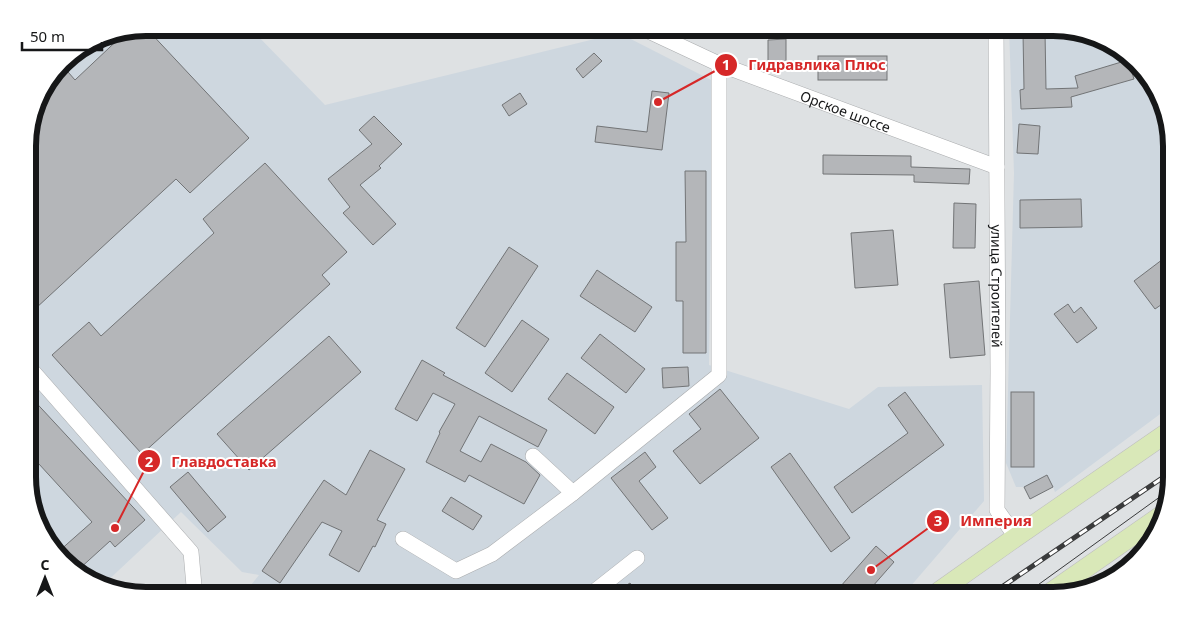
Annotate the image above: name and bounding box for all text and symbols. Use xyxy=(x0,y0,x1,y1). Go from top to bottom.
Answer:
scale bar xyxy=(22,20,102,52)
text: 50 m xyxy=(30,26,65,46)
callout: Гидравлика Плюс xyxy=(713,50,896,80)
text: 1 xyxy=(722,54,730,74)
text: Гидравлика Плюс xyxy=(748,54,886,74)
street label: Орское шоссе xyxy=(798,85,894,136)
street label: улица Строителей xyxy=(988,224,1007,348)
callout: Главдоставка xyxy=(136,446,287,476)
text: 2 xyxy=(145,451,154,471)
text: Главдоставка xyxy=(171,451,277,471)
callout: Империя xyxy=(925,506,1042,536)
text: 3 xyxy=(934,510,942,530)
text: Империя xyxy=(960,510,1032,530)
north arrow xyxy=(20,553,70,603)
text: С xyxy=(40,555,50,574)

